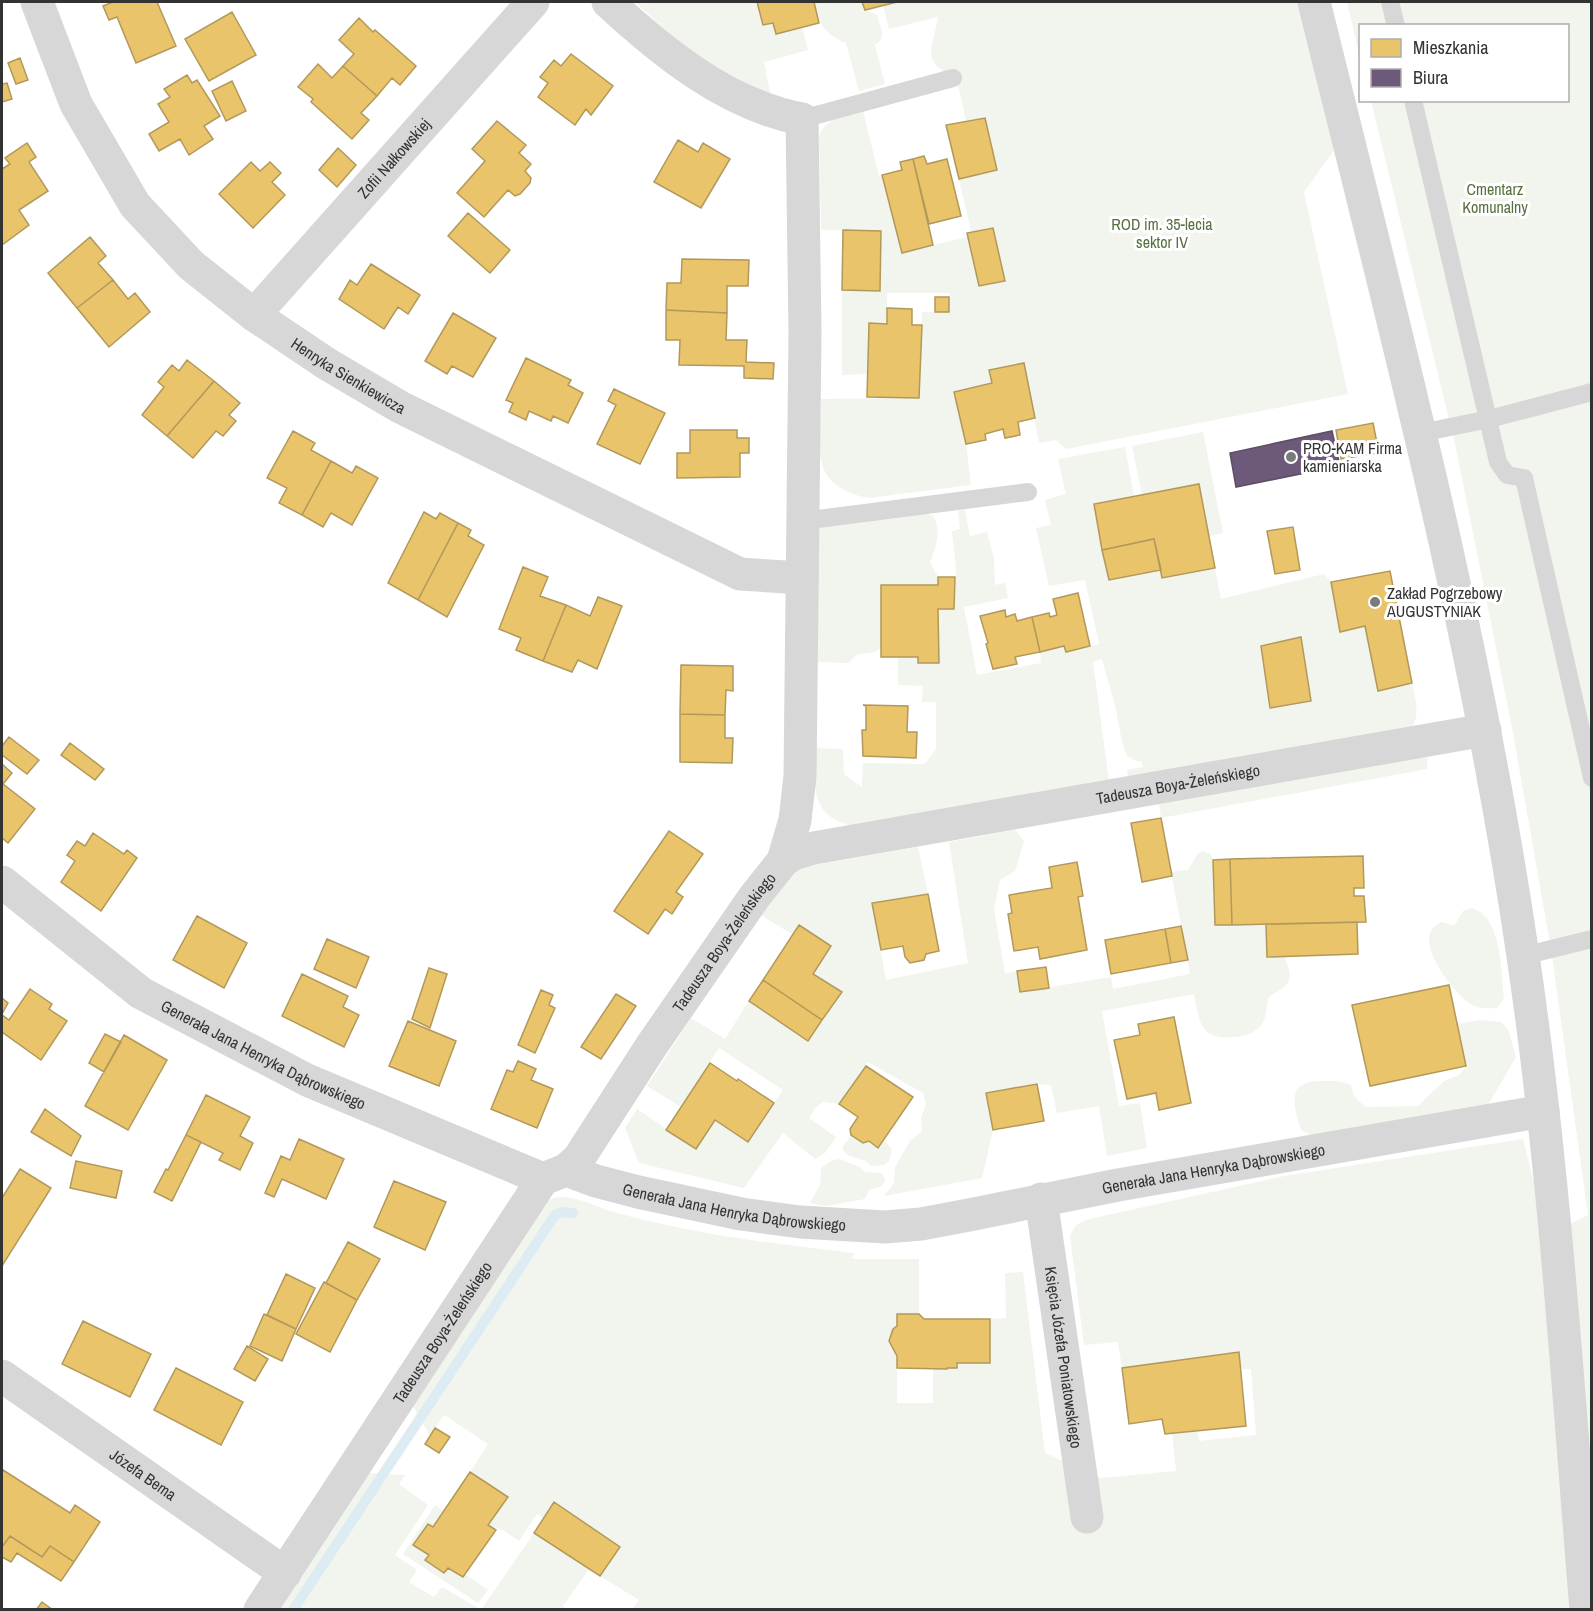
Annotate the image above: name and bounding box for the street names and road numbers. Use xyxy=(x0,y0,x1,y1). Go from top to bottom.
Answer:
street label: Zofii Nałkowskiej xyxy=(352,114,435,203)
street label: Henryka Sienkiewicza xyxy=(287,332,410,419)
street label: Tadeusza Boya-Żeleńskiego xyxy=(1094,759,1261,809)
street label: Tadeusza Boya-Żeleńskiego xyxy=(667,868,781,1016)
street label: Generała Jana Henryka Dąbrowskiego xyxy=(157,994,369,1114)
street label: Generała Jana Henryka Dąbrowskiego xyxy=(1100,1138,1327,1199)
street label: Generała Jana Henryka Dąbrowskiego xyxy=(620,1177,847,1236)
street label: Tadeusza Boya-Żeleńskiego xyxy=(387,1257,497,1408)
street label: Księcia Józefa Poniatowskiego xyxy=(1040,1265,1088,1450)
street label: Józefa Bema xyxy=(105,1443,181,1506)

